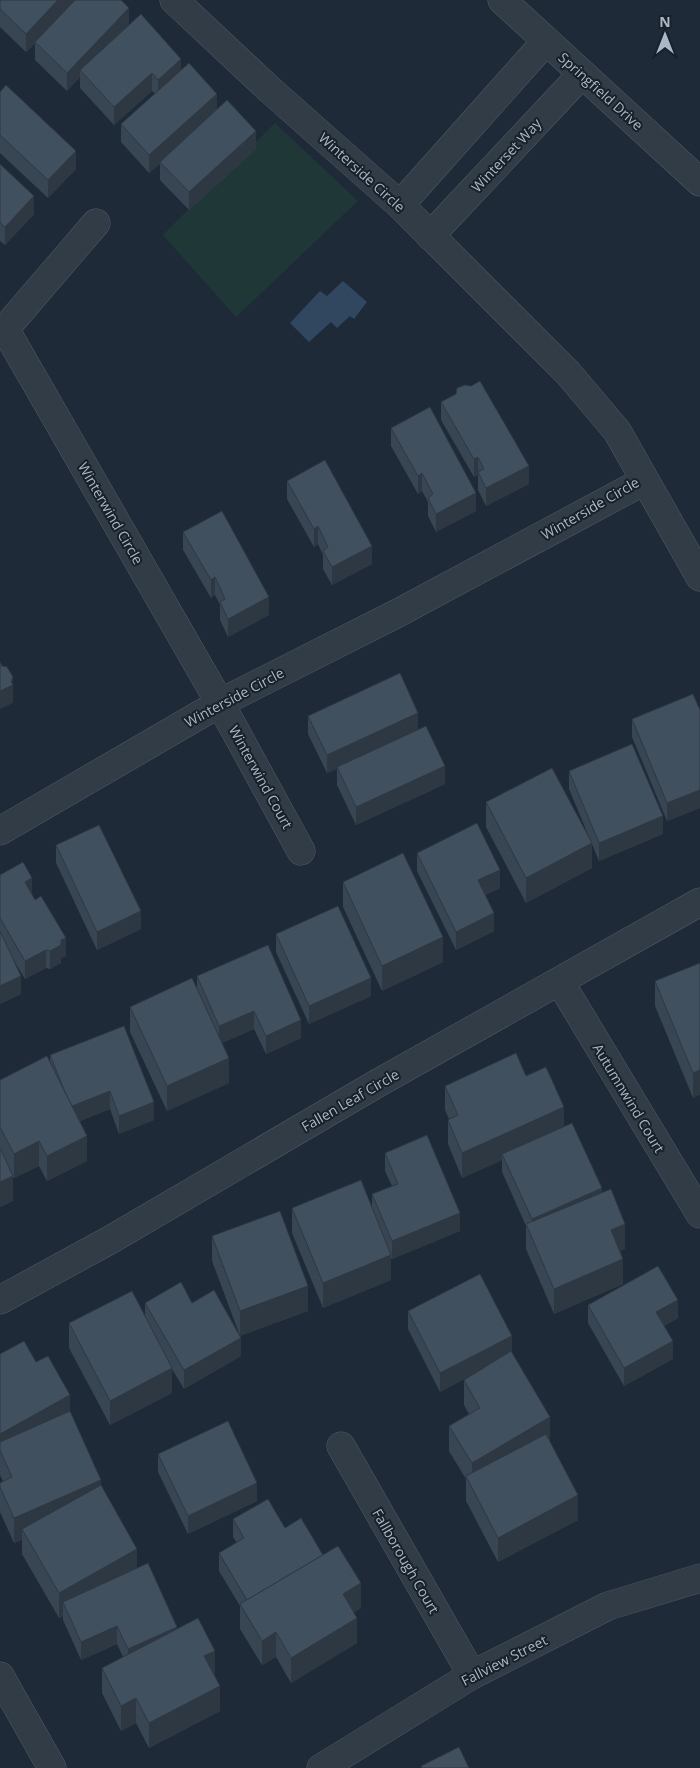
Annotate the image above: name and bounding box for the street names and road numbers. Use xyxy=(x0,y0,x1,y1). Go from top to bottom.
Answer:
street label: Springfield Drive xyxy=(555,48,648,134)
street label: Winterset Way xyxy=(467,113,546,196)
street label: Winterside Circle xyxy=(315,128,409,216)
street label: Winterwind Circle xyxy=(74,458,148,568)
street label: Winterside Circle xyxy=(538,472,643,544)
street label: Winterside Circle xyxy=(181,663,287,731)
street label: Winterwind Court xyxy=(225,722,297,832)
street label: Autumnwind Court xyxy=(589,1040,669,1156)
street label: Fallen Leaf Circle xyxy=(298,1064,402,1136)
street label: Fallborough Court xyxy=(368,1505,444,1617)
street label: Fallview Street xyxy=(458,1630,550,1690)

